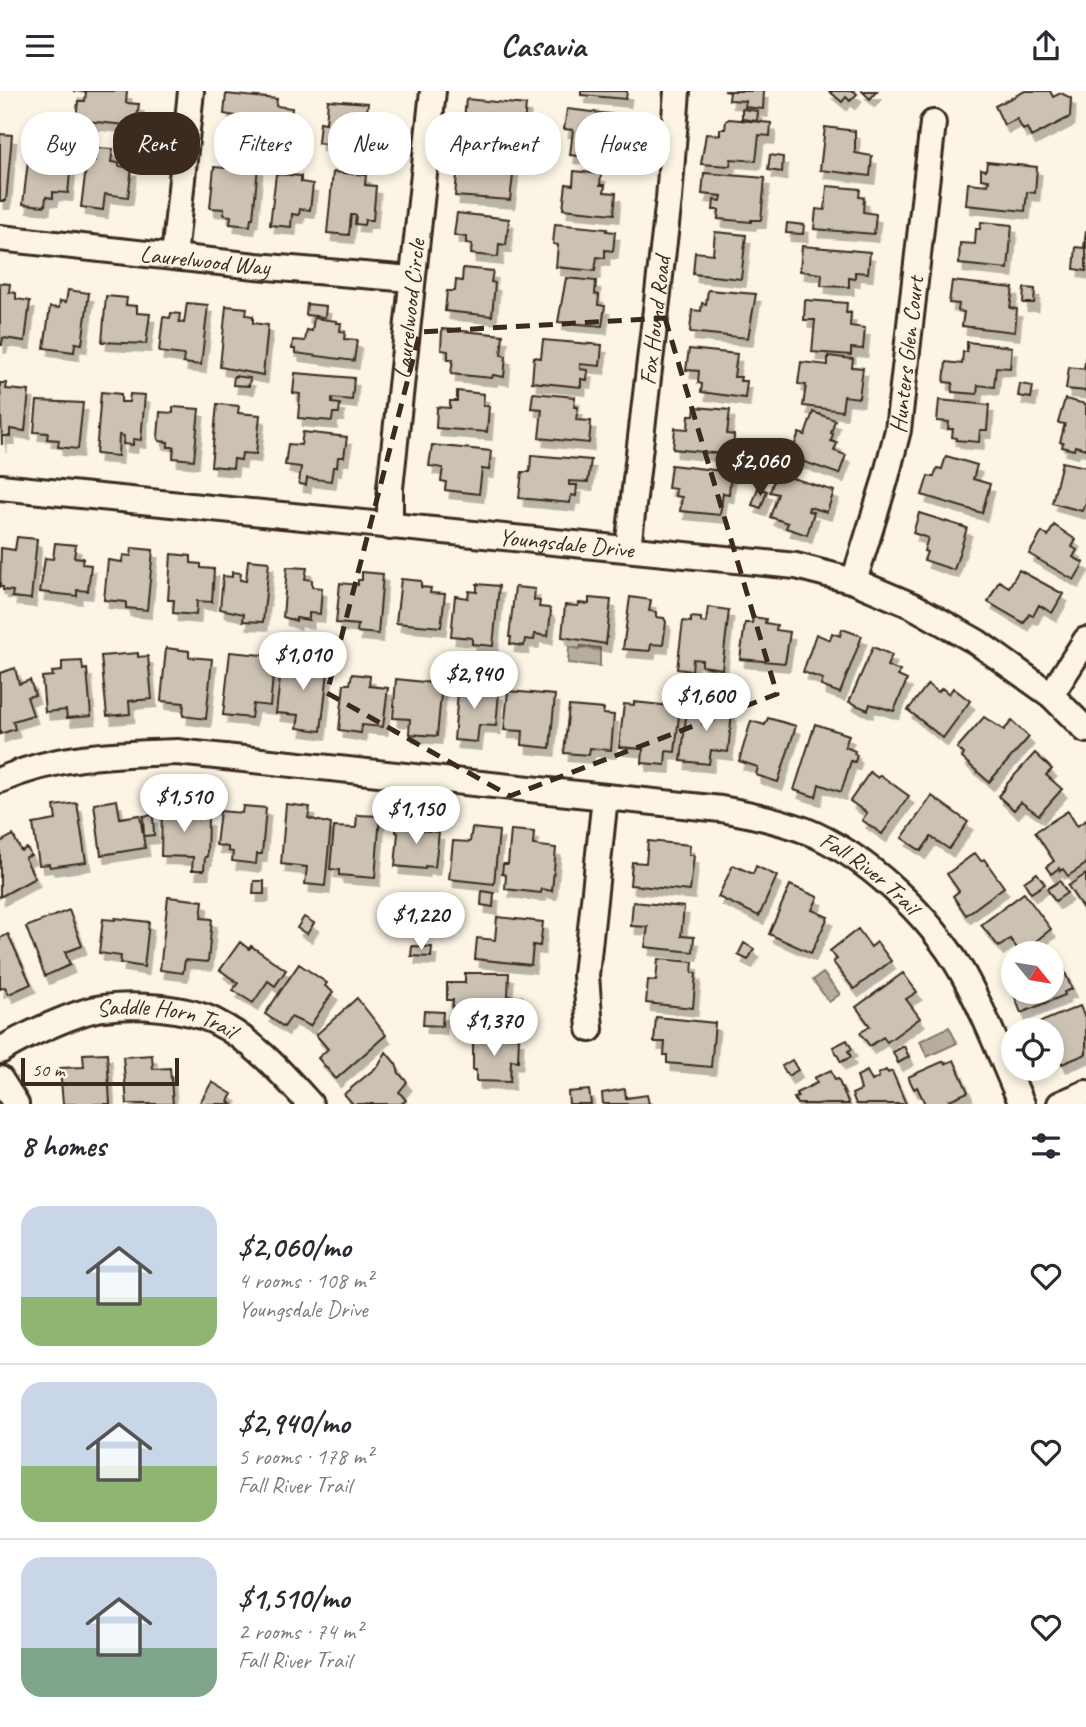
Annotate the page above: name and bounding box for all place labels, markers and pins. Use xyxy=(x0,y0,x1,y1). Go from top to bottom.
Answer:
pin: $2,060 xyxy=(703,439,817,498)
pin: $1,010 xyxy=(246,633,360,692)
pin: $2,940 xyxy=(417,651,531,711)
pin: $1,600 xyxy=(649,673,763,733)
pin: $1,510 xyxy=(127,775,241,834)
pin: $1,150 xyxy=(359,787,473,846)
pin: $1,220 xyxy=(364,893,478,952)
pin: $1,370 xyxy=(437,999,551,1058)

